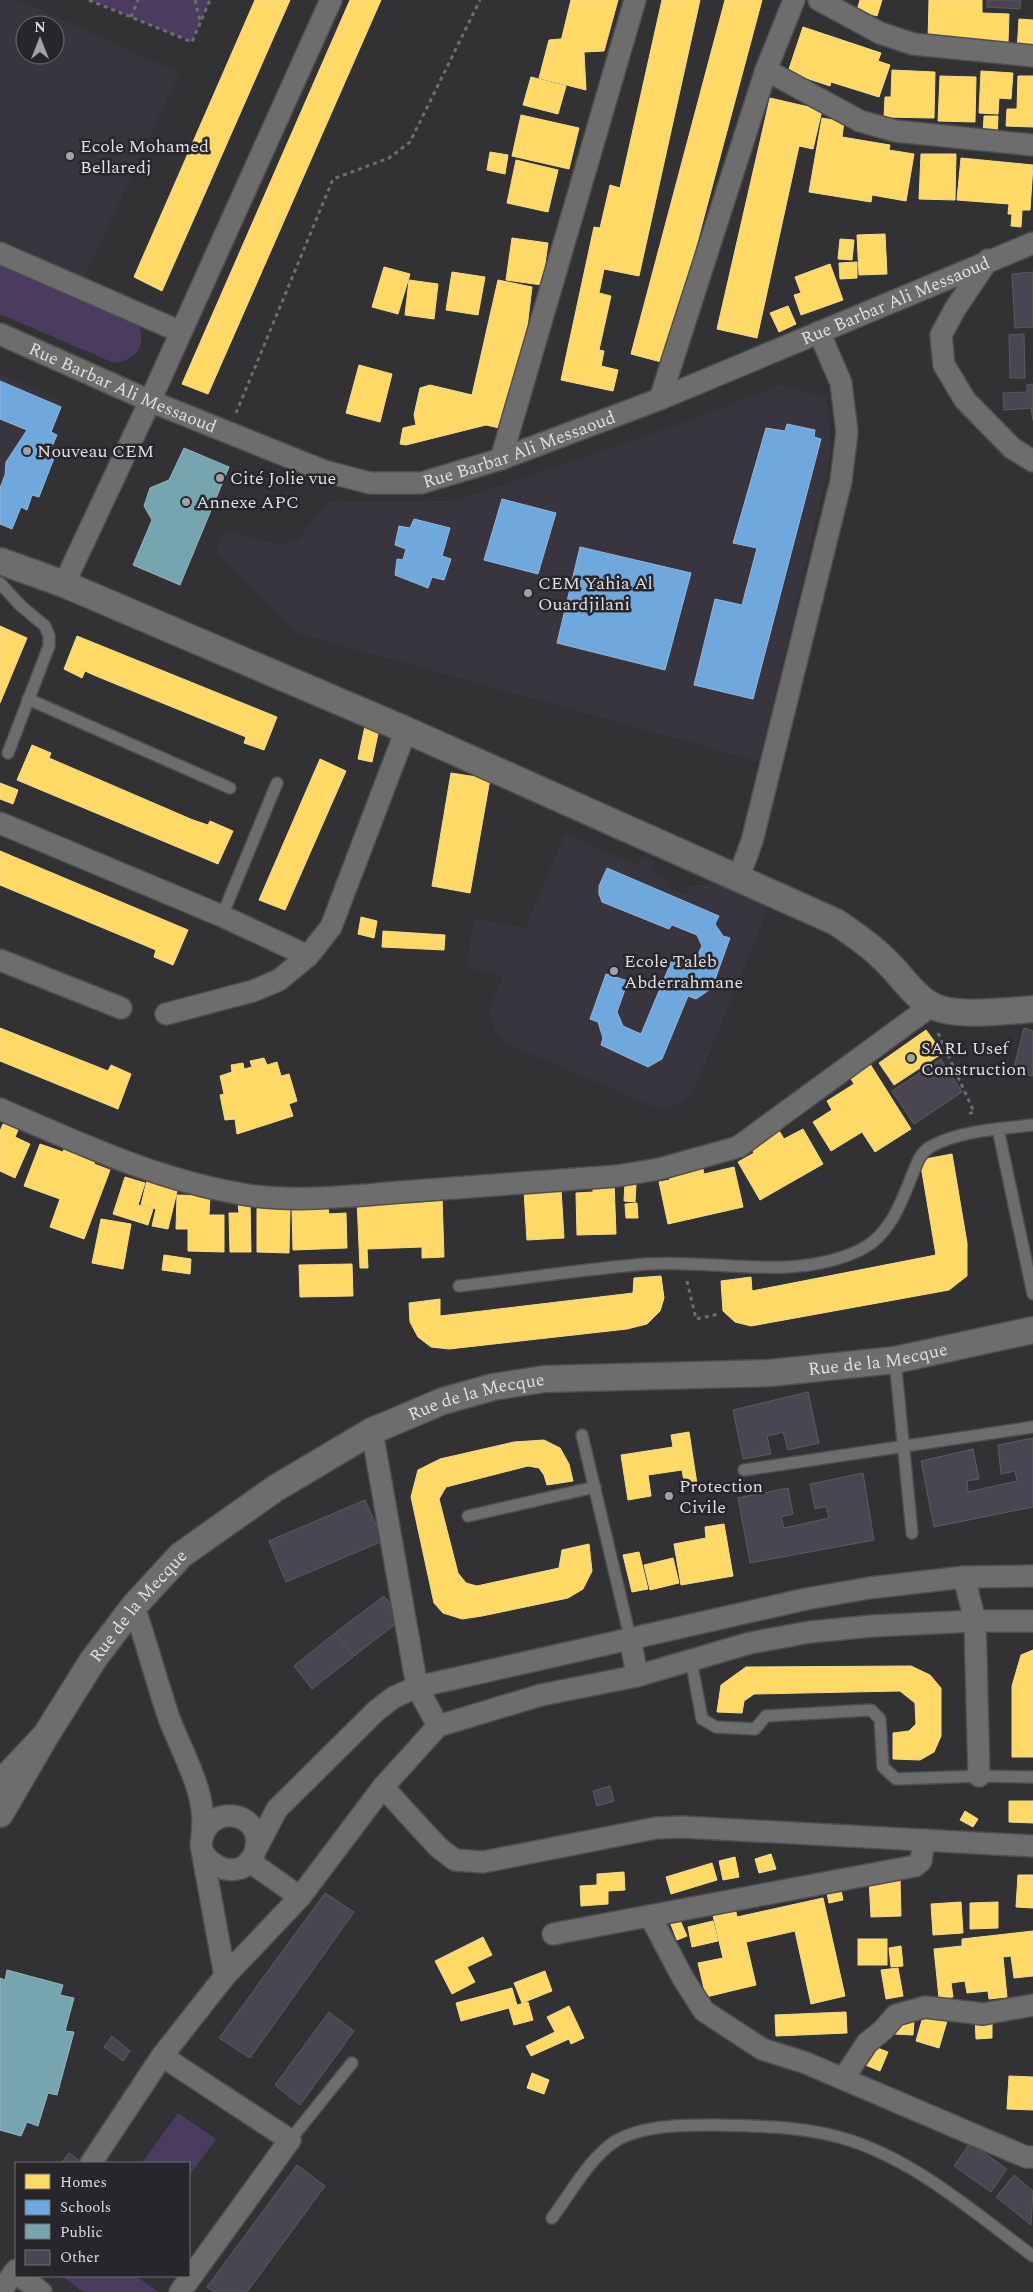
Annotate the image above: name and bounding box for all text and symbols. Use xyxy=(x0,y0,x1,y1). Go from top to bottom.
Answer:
north arrow xyxy=(15,15,65,65)
text: N xyxy=(34,17,46,38)
place label: Ecole Mohamed Bellaredj xyxy=(80,133,209,181)
marker: Ecole Mohamed Bellaredj xyxy=(64,150,76,162)
street label: Rue Barbar Ali Messaoud xyxy=(797,249,994,353)
street label: Rue Barbar Ali Messaoud xyxy=(24,335,221,440)
street label: Rue Barbar Ali Messaoud xyxy=(420,404,620,496)
place label: Nouveau CEM xyxy=(37,438,154,465)
marker: Nouveau CEM xyxy=(21,445,33,457)
place label: Cité Jolie vue xyxy=(230,465,336,492)
marker: Cité Jolie vue xyxy=(214,472,226,484)
place label: Annexe APC xyxy=(196,489,299,516)
marker: Annexe APC xyxy=(180,496,192,508)
place label: CEM Yahia Al Ouardjilani xyxy=(538,570,653,618)
marker: CEM Yahia Al Ouardjilani xyxy=(522,587,534,599)
place label: Ecole Taleb Abderrahmane xyxy=(624,948,743,996)
marker: Ecole Taleb Abderrahmane xyxy=(608,965,620,977)
place label: SARL Usef Construction xyxy=(921,1035,1026,1083)
marker: SARL Usef Construction xyxy=(905,1052,917,1064)
street label: Rue de la Mecque xyxy=(807,1336,950,1383)
street label: Rue de la Mecque xyxy=(404,1366,546,1428)
place label: Protection Civile xyxy=(679,1473,763,1521)
marker: Protection Civile xyxy=(663,1490,675,1502)
street label: Rue de la Mecque xyxy=(83,1544,194,1668)
legend xyxy=(15,2162,190,2277)
text: Homes xyxy=(60,2171,107,2194)
text: Schools xyxy=(60,2196,111,2219)
text: Public xyxy=(60,2221,103,2244)
text: Other xyxy=(60,2246,99,2269)

